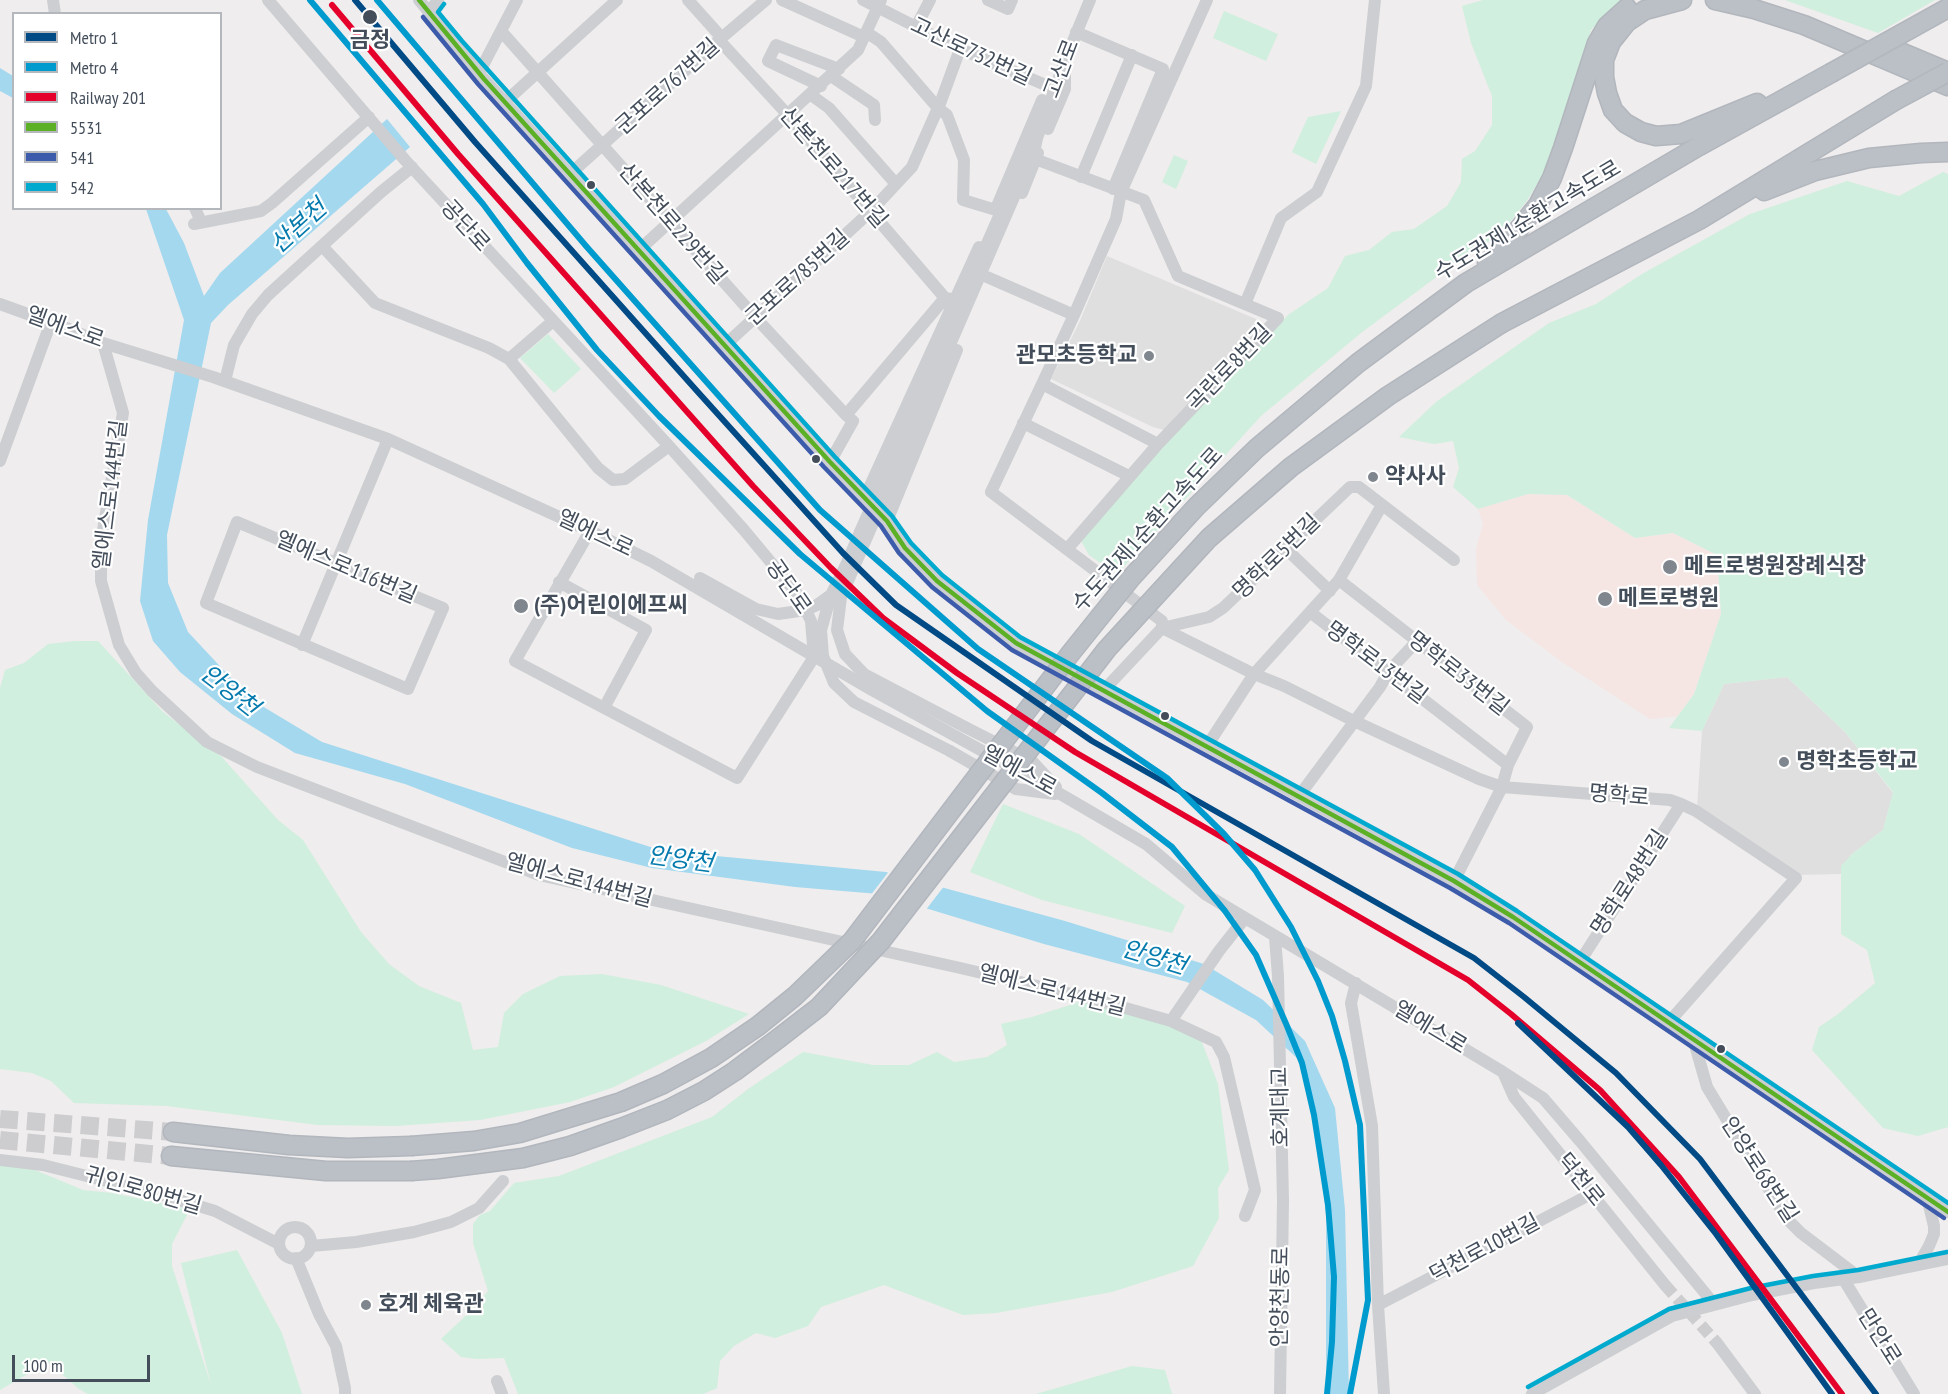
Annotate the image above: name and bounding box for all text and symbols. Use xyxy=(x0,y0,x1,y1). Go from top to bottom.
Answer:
marker: 금정 xyxy=(361,8,379,26)
legend xyxy=(12,12,222,210)
street label: 고산로732번길 xyxy=(906,12,1036,92)
text: Metro 1 xyxy=(70,26,118,49)
place label: 금정 xyxy=(350,28,390,54)
street label: 군포로767번길 xyxy=(611,33,725,141)
street label: 고산로 xyxy=(1039,36,1085,102)
text: Metro 4 xyxy=(70,56,118,79)
text: Railway 201 xyxy=(70,86,146,109)
street label: 산본천로217번길 xyxy=(773,102,893,234)
text: 5531 xyxy=(70,116,102,139)
text: 541 xyxy=(70,146,94,169)
street label: 수도권제1순환고속도로 xyxy=(1430,155,1626,287)
street label: 산본천로229번길 xyxy=(612,158,732,290)
text: 542 xyxy=(70,176,94,199)
unlabelled marker xyxy=(585,179,597,191)
water label: 산본천 xyxy=(265,194,333,260)
street label: 공단로 xyxy=(435,195,495,257)
street label: 군포로785번길 xyxy=(741,224,855,332)
street label: 엘에스로 xyxy=(22,302,108,354)
street label: 곡란로8번길 xyxy=(1182,319,1278,417)
place label: 관모초등학교 xyxy=(1016,343,1137,369)
marker: 관모초등학교 xyxy=(1142,349,1156,363)
street label: 엘에스로144번길 xyxy=(89,418,133,572)
street label: 수도권제1순환고속도로 xyxy=(1067,442,1229,618)
unlabelled marker xyxy=(810,453,822,465)
place label: 약사사 xyxy=(1385,464,1446,490)
marker: 약사사 xyxy=(1366,470,1380,484)
street label: 엘에스로 xyxy=(553,505,637,563)
street label: 명학로5번길 xyxy=(1228,509,1326,605)
street label: 엘에스로116번길 xyxy=(271,526,421,610)
place label: 메트로병원장례식장 xyxy=(1684,554,1866,580)
street label: 공단로 xyxy=(760,555,816,619)
marker: 메트로병원장례식장 xyxy=(1661,558,1679,576)
place label: 메트로병원 xyxy=(1618,586,1719,612)
marker: 메트로병원 xyxy=(1596,590,1614,608)
place label: (주)어린이에프씨 xyxy=(534,593,688,619)
marker: (주)어린이에프씨 xyxy=(512,597,530,615)
street label: 명학로13번길 xyxy=(1320,616,1432,710)
street label: 명학로33번길 xyxy=(1402,626,1514,722)
water label: 안양천 xyxy=(194,659,264,723)
unlabelled marker xyxy=(1159,710,1171,722)
street label: 엘에스로 xyxy=(977,740,1061,802)
place label: 명학초등학교 xyxy=(1796,749,1917,775)
marker: 명학초등학교 xyxy=(1777,755,1791,769)
street label: 명학로 xyxy=(1588,780,1650,812)
street label: 명학로48번길 xyxy=(1586,825,1674,941)
water label: 안양천 xyxy=(645,841,715,879)
street label: 엘에스로144번길 xyxy=(503,849,655,913)
water label: 안양천 xyxy=(1118,935,1190,981)
street label: 엘에스로144번길 xyxy=(975,960,1129,1022)
street label: 엘에스로 xyxy=(1389,996,1471,1060)
unlabelled marker xyxy=(1715,1043,1727,1055)
street label: 호계대교 xyxy=(1267,1066,1295,1148)
street label: 안양로68번길 xyxy=(1715,1112,1803,1228)
street label: 덕천로 xyxy=(1551,1148,1609,1212)
street label: 귀인로80번길 xyxy=(81,1162,205,1220)
street label: 덕천로10번길 xyxy=(1425,1209,1545,1289)
street label: 안양천동로 xyxy=(1267,1246,1295,1348)
place label: 호계 체육관 xyxy=(378,1292,484,1318)
marker: 호계 체육관 xyxy=(359,1298,373,1312)
street label: 만안로 xyxy=(1852,1304,1906,1370)
scale bar xyxy=(15,1343,153,1381)
text: 100 m xyxy=(23,1354,63,1377)

